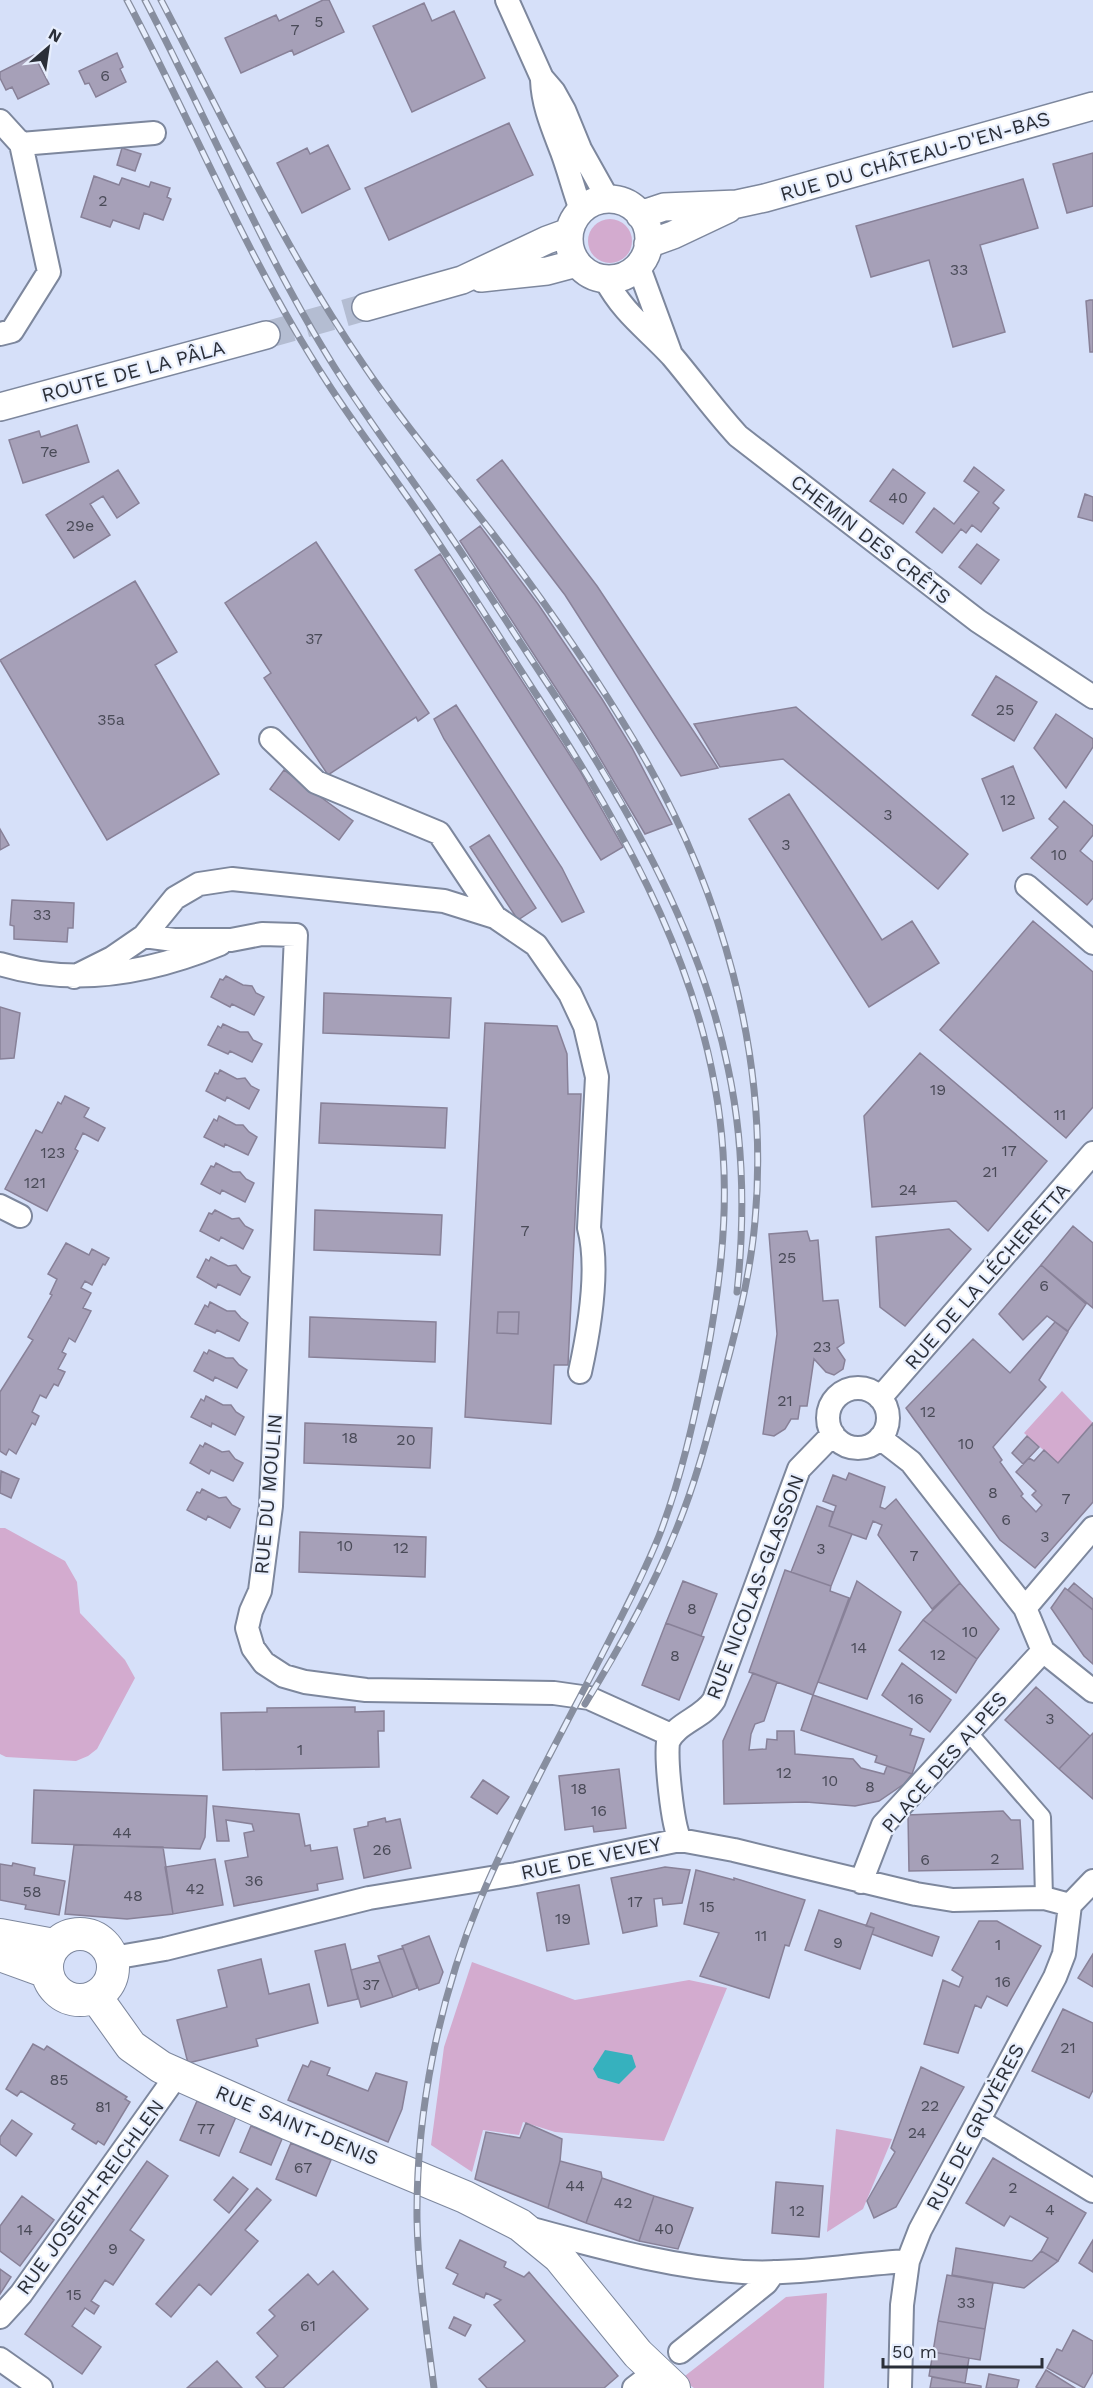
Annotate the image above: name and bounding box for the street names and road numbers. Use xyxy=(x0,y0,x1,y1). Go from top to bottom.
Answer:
street label: RUE DU CHÂTEAU-D'EN-BAS xyxy=(777,106,1053,206)
street label: ROUTE DE LA PÂLA xyxy=(39,335,227,407)
street label: CHEMIN DES CRÊTS xyxy=(786,469,956,609)
street label: RUE DE LA LÉCHERETTA xyxy=(899,1178,1075,1374)
street label: RUE DU MOULIN xyxy=(249,1413,287,1575)
street label: RUE NICOLAS-GLASSON xyxy=(701,1471,809,1703)
street label: PLACE DES ALPES xyxy=(876,1687,1012,1837)
street label: RUE DE VEVEY xyxy=(518,1831,664,1885)
street label: RUE DE GRUYÈRES xyxy=(921,2039,1029,2215)
street label: RUE SAINT-DENIS xyxy=(212,2080,382,2170)
street label: RUE JOSEPH-REICHLEN xyxy=(11,2095,169,2299)

